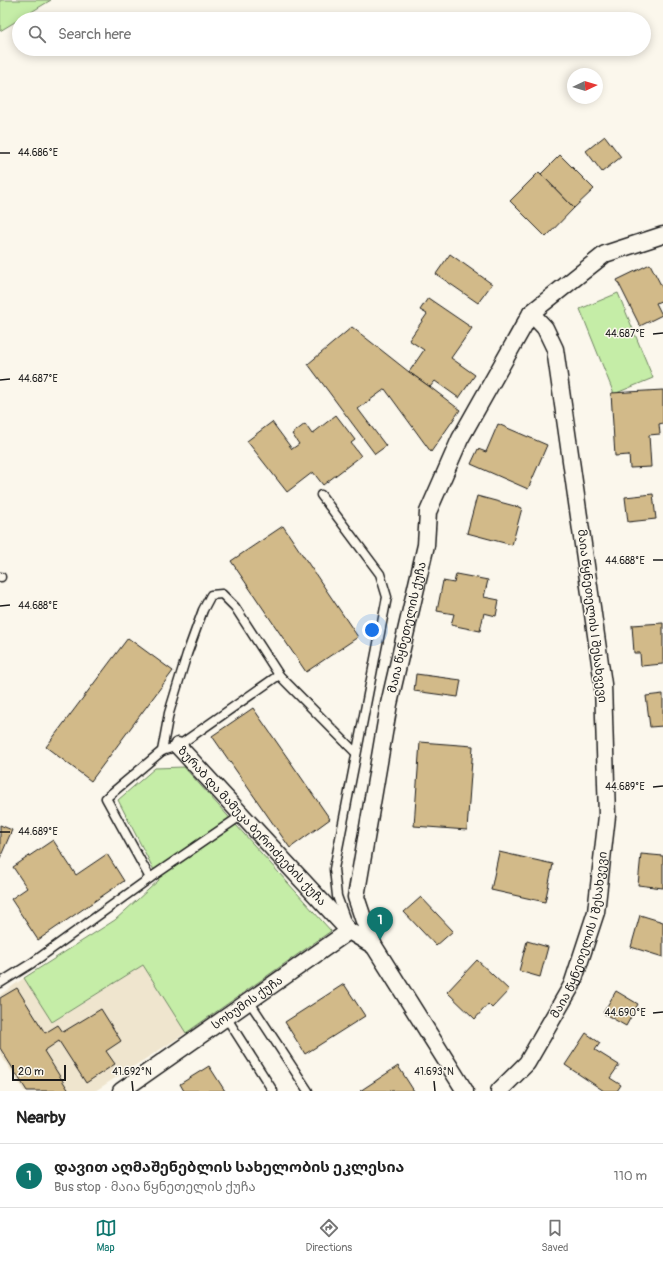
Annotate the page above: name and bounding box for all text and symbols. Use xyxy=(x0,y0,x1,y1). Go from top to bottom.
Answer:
search box xyxy=(12,12,651,56)
icon: search xyxy=(26,23,48,45)
text: Search here xyxy=(58,25,131,44)
north arrow xyxy=(567,68,603,104)
text: 44.686°E xyxy=(18,147,58,159)
text: 44.687°E xyxy=(605,328,645,340)
text: 44.687°E xyxy=(18,373,58,385)
street label: მაია წყნეთელის I შესახვევი xyxy=(574,528,610,704)
text: 44.688°E xyxy=(605,555,645,567)
street label: მაია წყნეთელის ქუჩა xyxy=(384,560,429,694)
text: 44.688°E xyxy=(18,600,58,612)
your location xyxy=(362,620,382,640)
street label: ზურაბ და მამუკა ბეროძეების ქუჩა xyxy=(175,743,329,909)
text: 44.689°E xyxy=(605,781,645,793)
text: 44.689°E xyxy=(18,826,58,838)
street label: მაია წყნეთელის I შესახვევი xyxy=(547,851,610,1021)
pin: 1 xyxy=(367,907,393,940)
street label: სოხუმის ქუჩა xyxy=(209,972,285,1033)
text: 44.690°E xyxy=(604,1007,646,1019)
scale bar xyxy=(12,1063,66,1082)
text: 20 m xyxy=(18,1065,44,1078)
text: 41.692°N xyxy=(112,1066,152,1078)
text: 41.693°N xyxy=(414,1066,454,1078)
text: Nearby xyxy=(16,1107,65,1128)
text: დავით აღმაშენებლის სახელობის ეკლესია xyxy=(54,1158,404,1177)
text: 1 xyxy=(26,1168,32,1184)
text: 110 m xyxy=(614,1168,647,1184)
text: Bus stop · მაია წყნეთელის ქუჩა xyxy=(54,1179,256,1195)
tab: Map xyxy=(95,1217,117,1254)
tab: Directions xyxy=(306,1217,352,1254)
tab: Saved xyxy=(541,1217,568,1254)

